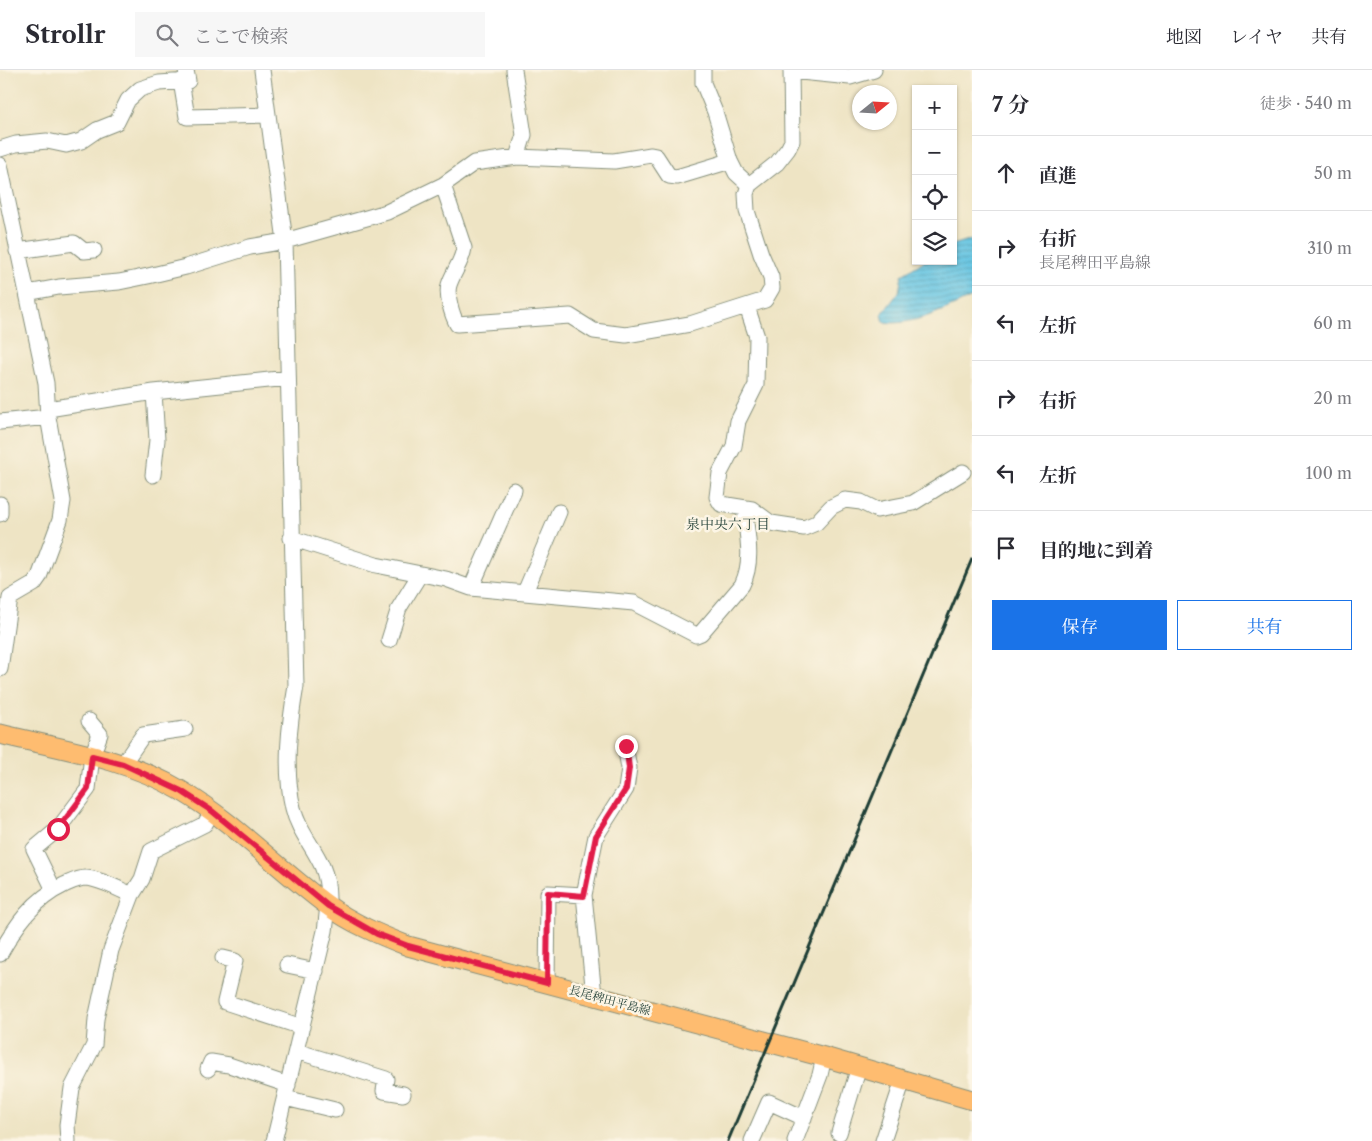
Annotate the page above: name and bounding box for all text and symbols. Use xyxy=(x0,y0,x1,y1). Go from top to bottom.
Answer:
search box xyxy=(135,12,485,57)
text: Strollr xyxy=(25,20,105,49)
icon: search xyxy=(153,21,181,49)
text: ここで検索 xyxy=(193,25,288,48)
text: 地図 xyxy=(1166,26,1202,48)
text: レイヤ xyxy=(1230,26,1283,48)
text: 共有 xyxy=(1311,26,1347,48)
north arrow xyxy=(852,85,897,130)
map controls xyxy=(912,85,957,265)
button: + xyxy=(912,85,957,130)
text: 7 分 xyxy=(992,92,1029,117)
text: 徒歩 · 540 m xyxy=(1260,93,1352,113)
button: − xyxy=(912,130,957,175)
icon: ahead xyxy=(992,159,1020,187)
text: 50 m xyxy=(1314,163,1352,183)
text: 直進 xyxy=(1039,164,1077,187)
button: locate xyxy=(912,175,957,220)
button: layers xyxy=(912,220,957,265)
text: 右折 xyxy=(1039,227,1077,250)
icon: right xyxy=(992,234,1020,262)
text: 310 m xyxy=(1307,238,1352,258)
text: 長尾稗田平島線 xyxy=(1039,252,1151,272)
icon: left xyxy=(992,309,1020,337)
text: 60 m xyxy=(1313,313,1352,333)
text: 左折 xyxy=(1039,314,1077,337)
icon: right xyxy=(992,384,1020,412)
text: 20 m xyxy=(1313,388,1352,408)
text: 右折 xyxy=(1039,389,1077,412)
icon: left xyxy=(992,459,1020,487)
text: 100 m xyxy=(1306,463,1352,483)
text: 左折 xyxy=(1039,464,1077,487)
district label: 泉中央六丁目 xyxy=(686,515,770,533)
icon: arrive xyxy=(992,534,1020,562)
text: 目的地に到着 xyxy=(1039,539,1153,562)
button: 保存 xyxy=(992,600,1167,650)
button: 共有 xyxy=(1177,600,1352,650)
route end xyxy=(615,735,638,758)
route start xyxy=(47,818,70,841)
street label: 長尾稗田平島線 xyxy=(567,982,653,1018)

